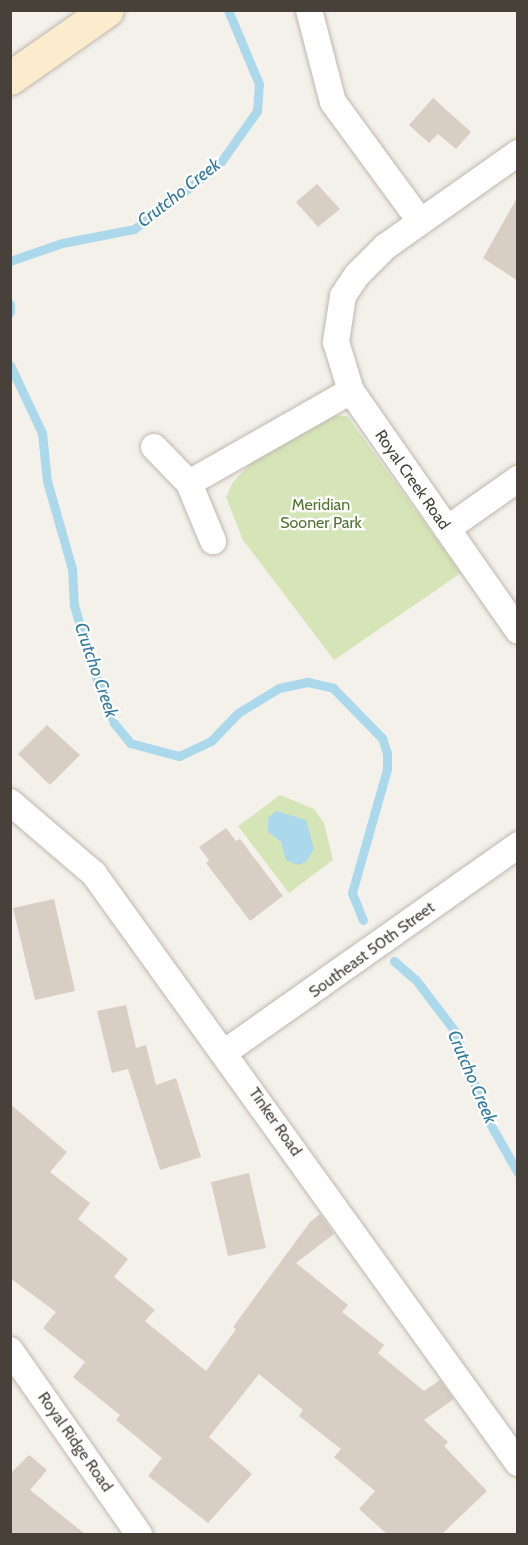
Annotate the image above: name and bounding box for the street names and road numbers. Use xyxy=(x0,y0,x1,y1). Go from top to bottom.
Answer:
street label: Royal Creek Road xyxy=(370,426,454,534)
street label: Southeast 50th Street xyxy=(305,898,439,1002)
street label: Tinker Road xyxy=(244,1084,306,1160)
street label: Royal Ridge Road xyxy=(34,1388,116,1496)

